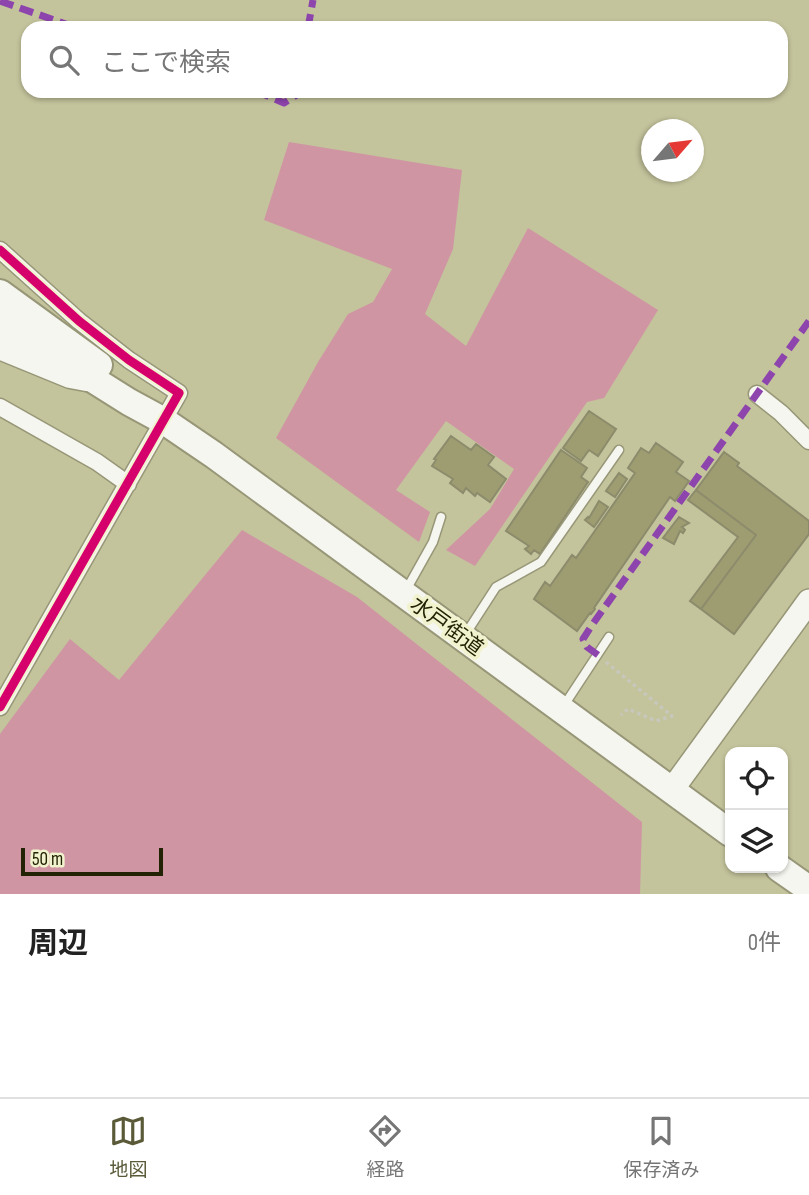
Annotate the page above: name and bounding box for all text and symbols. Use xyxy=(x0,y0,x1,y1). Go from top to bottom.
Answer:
search box xyxy=(21,21,788,98)
icon: search xyxy=(45,41,83,79)
text: ここで検索 xyxy=(101,48,231,79)
north arrow xyxy=(641,119,704,182)
street label: 水戸街道 xyxy=(405,592,488,661)
map controls xyxy=(725,747,788,873)
button: locate xyxy=(725,747,788,810)
button: layers xyxy=(725,810,788,873)
scale bar xyxy=(21,845,163,877)
text: 50 m xyxy=(32,848,63,871)
text: 周辺 xyxy=(28,926,88,962)
text: 0件 xyxy=(748,929,781,957)
tab: 地図 xyxy=(109,1112,148,1182)
tab: 経路 xyxy=(366,1112,405,1182)
tab: 保存済み xyxy=(623,1112,700,1182)

